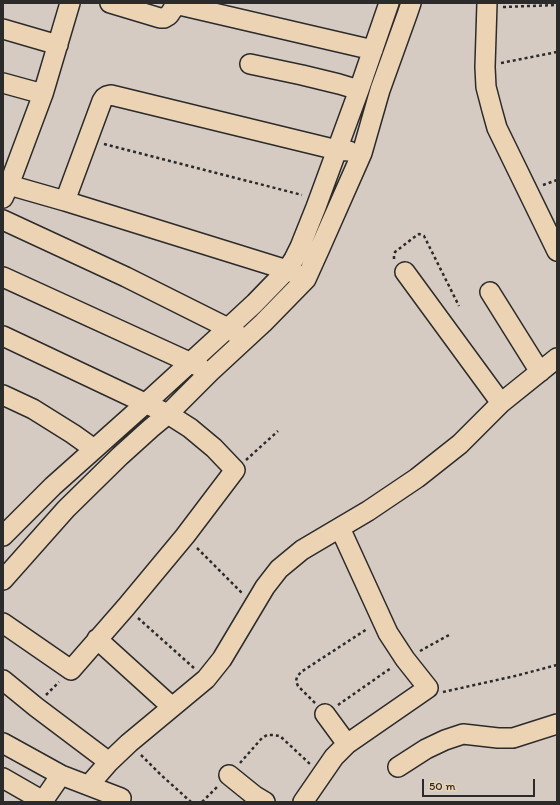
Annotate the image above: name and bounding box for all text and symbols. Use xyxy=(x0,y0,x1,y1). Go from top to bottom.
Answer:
scale bar xyxy=(424,771,537,797)
text: 50 m xyxy=(429,779,455,793)

